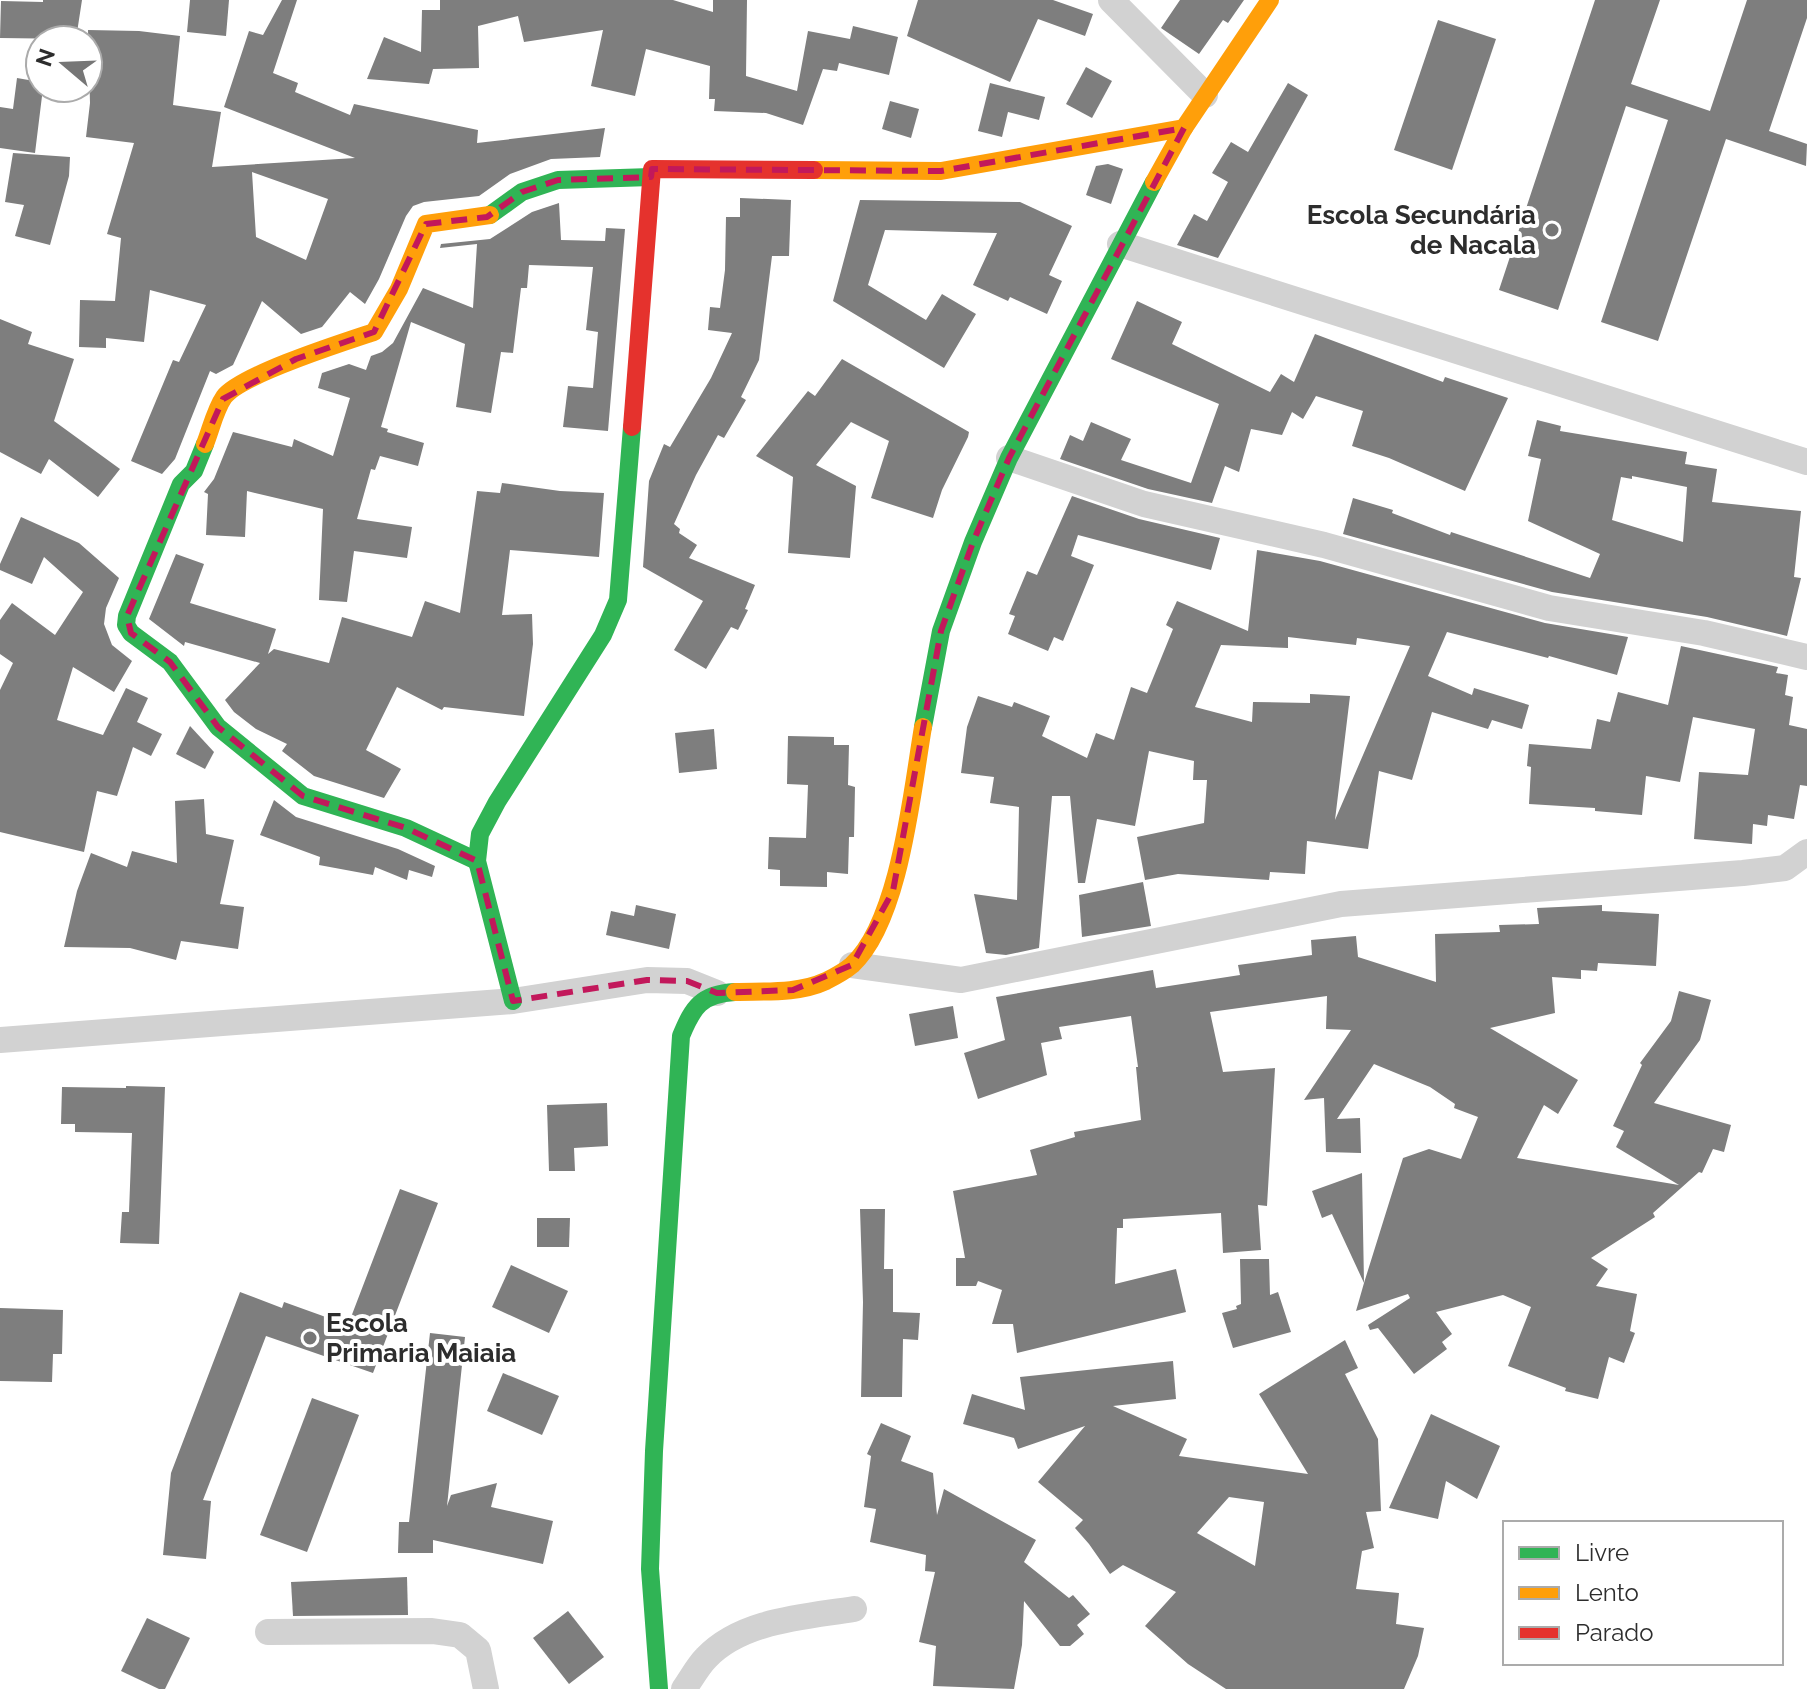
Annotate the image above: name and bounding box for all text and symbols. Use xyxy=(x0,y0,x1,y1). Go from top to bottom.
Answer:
north arrow xyxy=(24,24,104,104)
text: N xyxy=(30,45,60,70)
place label: Escola Secundária de Nacala xyxy=(1307,200,1536,260)
marker: Escola Secundária de Nacala xyxy=(1543,221,1561,239)
place label: Escola Primaria Maiaia xyxy=(326,1308,516,1368)
marker: Escola Primaria Maiaia xyxy=(301,1329,319,1347)
legend xyxy=(1503,1521,1783,1665)
text: Livre xyxy=(1575,1538,1629,1567)
text: Lento xyxy=(1575,1578,1639,1607)
text: Parado xyxy=(1575,1618,1654,1647)

